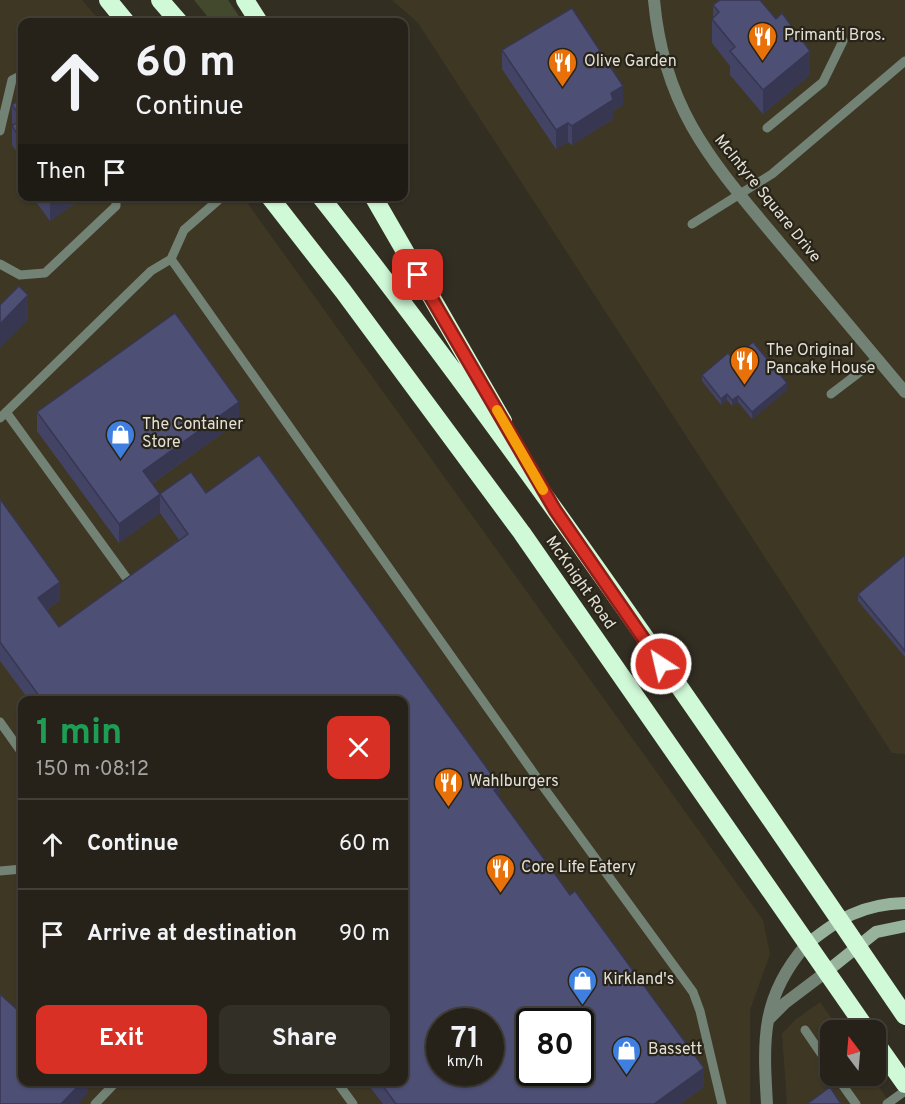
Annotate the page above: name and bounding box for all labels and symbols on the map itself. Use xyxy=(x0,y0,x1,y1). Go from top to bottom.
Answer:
restaurant icon: Primanti Bros. xyxy=(747,20,779,62)
place label: Primanti Bros. xyxy=(784,26,885,46)
restaurant icon: Olive Garden xyxy=(547,46,579,88)
place label: Olive Garden xyxy=(584,52,677,72)
street label: McIntyre Square Drive xyxy=(709,131,825,267)
pin xyxy=(392,249,443,300)
place label: The Original Pancake House xyxy=(766,341,875,379)
restaurant icon: The Original Pancake House xyxy=(729,344,761,386)
place label: The Container Store xyxy=(142,415,244,453)
shop icon: The Container Store xyxy=(105,418,137,460)
street label: McKnight Road xyxy=(541,533,619,633)
position arrow xyxy=(629,632,693,696)
restaurant icon: Wahlburgers xyxy=(432,766,464,808)
place label: Wahlburgers xyxy=(469,772,559,792)
restaurant icon: Core Life Eatery xyxy=(484,852,516,894)
place label: Core Life Eatery xyxy=(521,858,636,878)
shop icon: Kirkland's xyxy=(566,964,598,1006)
place label: Kirkland's xyxy=(603,970,674,990)
speed limit sign: 80 xyxy=(516,1008,594,1086)
north arrow xyxy=(820,1020,886,1086)
shop icon: Bassett xyxy=(611,1034,643,1076)
place label: Bassett xyxy=(648,1040,702,1060)

